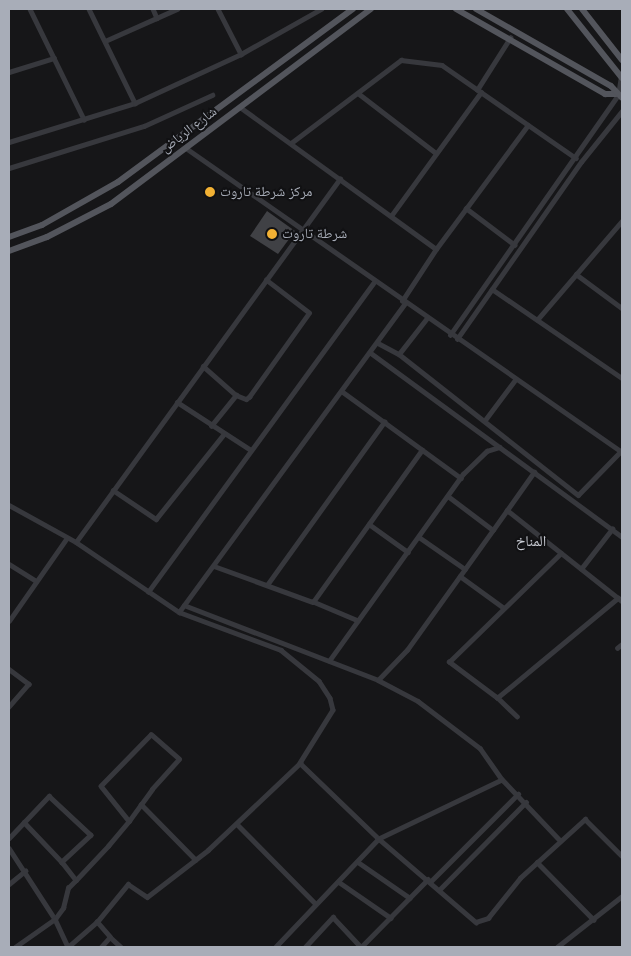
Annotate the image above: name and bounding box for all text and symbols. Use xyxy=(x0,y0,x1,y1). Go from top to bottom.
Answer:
street label: شارع الرياض xyxy=(158,103,220,157)
place label: مركز شرطة تاروت xyxy=(220,184,312,200)
marker: مركز شرطة تاروت xyxy=(204,186,216,198)
place label: شرطة تاروت xyxy=(282,226,347,242)
marker: شرطة تاروت xyxy=(266,228,278,240)
district label: المناخ xyxy=(516,533,546,551)

